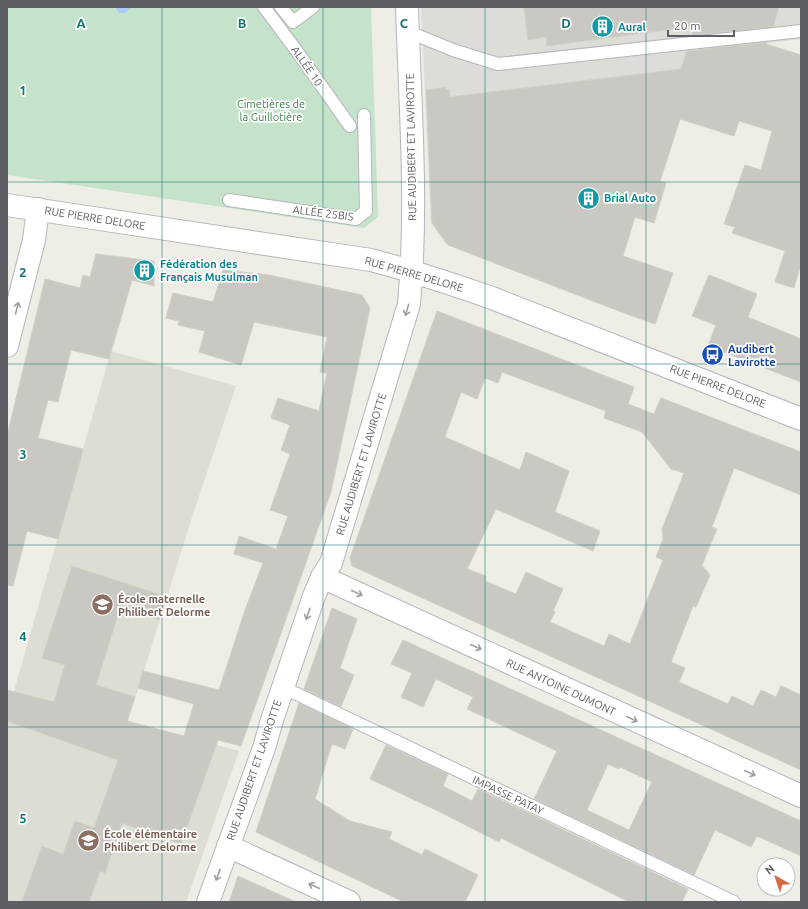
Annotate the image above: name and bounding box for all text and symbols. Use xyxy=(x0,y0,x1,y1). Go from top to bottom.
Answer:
scale bar xyxy=(668,12,734,38)
building icon: Aural xyxy=(589,14,615,40)
text: A xyxy=(76,16,86,30)
text: B xyxy=(238,16,247,30)
text: C xyxy=(400,16,409,30)
text: D xyxy=(561,16,571,30)
text: 20 m xyxy=(674,19,701,32)
place label: Aural xyxy=(618,21,647,33)
street label: ALLÉE 10 xyxy=(289,43,326,88)
street label: RUE AUDIBERT ET LAVIROTTE xyxy=(404,73,418,221)
text: 1 xyxy=(19,83,27,97)
park label: Cimetières de la Guillotière xyxy=(237,98,305,123)
building icon: Brial Auto xyxy=(575,185,601,211)
place label: Brial Auto xyxy=(604,192,657,204)
street label: ALLÉE 25BIS xyxy=(292,202,354,223)
street label: RUE PIERRE DELORE xyxy=(44,204,146,232)
street label: RUE PIERRE DELORE xyxy=(363,254,465,294)
building icon: Fédération des Français Musulman xyxy=(131,257,157,283)
place label: Fédération des Français Musulman xyxy=(160,258,258,283)
text: 2 xyxy=(19,265,27,279)
one-way arrow xyxy=(13,302,21,315)
one-way arrow xyxy=(403,303,410,316)
bus stop icon: Audibert Lavirotte xyxy=(700,342,726,368)
place label: Audibert Lavirotte xyxy=(728,343,776,368)
street label: RUE PIERRE DELORE xyxy=(668,362,768,410)
street label: RUE AUDIBERT ET LAVIROTTE xyxy=(334,392,388,536)
text: 3 xyxy=(19,447,27,461)
one-way arrow xyxy=(351,590,363,597)
school or university icon: École maternelle Philibert Delorme xyxy=(89,592,115,618)
place label: École maternelle Philibert Delorme xyxy=(118,592,210,618)
one-way arrow xyxy=(303,607,311,619)
text: 4 xyxy=(19,629,27,643)
one-way arrow xyxy=(469,644,481,652)
street label: RUE ANTOINE DUMONT xyxy=(504,656,618,718)
street label: RUE AUDIBERT ET LAVIROTTE xyxy=(224,698,284,842)
one-way arrow xyxy=(626,716,638,723)
one-way arrow xyxy=(744,770,756,777)
street label: IMPASSE PATAY xyxy=(471,773,546,817)
text: 5 xyxy=(19,811,27,825)
school or university icon: École élémentaire Philibert Delorme xyxy=(76,827,102,853)
place label: École élémentaire Philibert Delorme xyxy=(104,827,197,853)
north arrow xyxy=(756,857,796,897)
text: N xyxy=(763,862,777,876)
one-way arrow xyxy=(213,869,221,881)
one-way arrow xyxy=(308,881,320,889)

